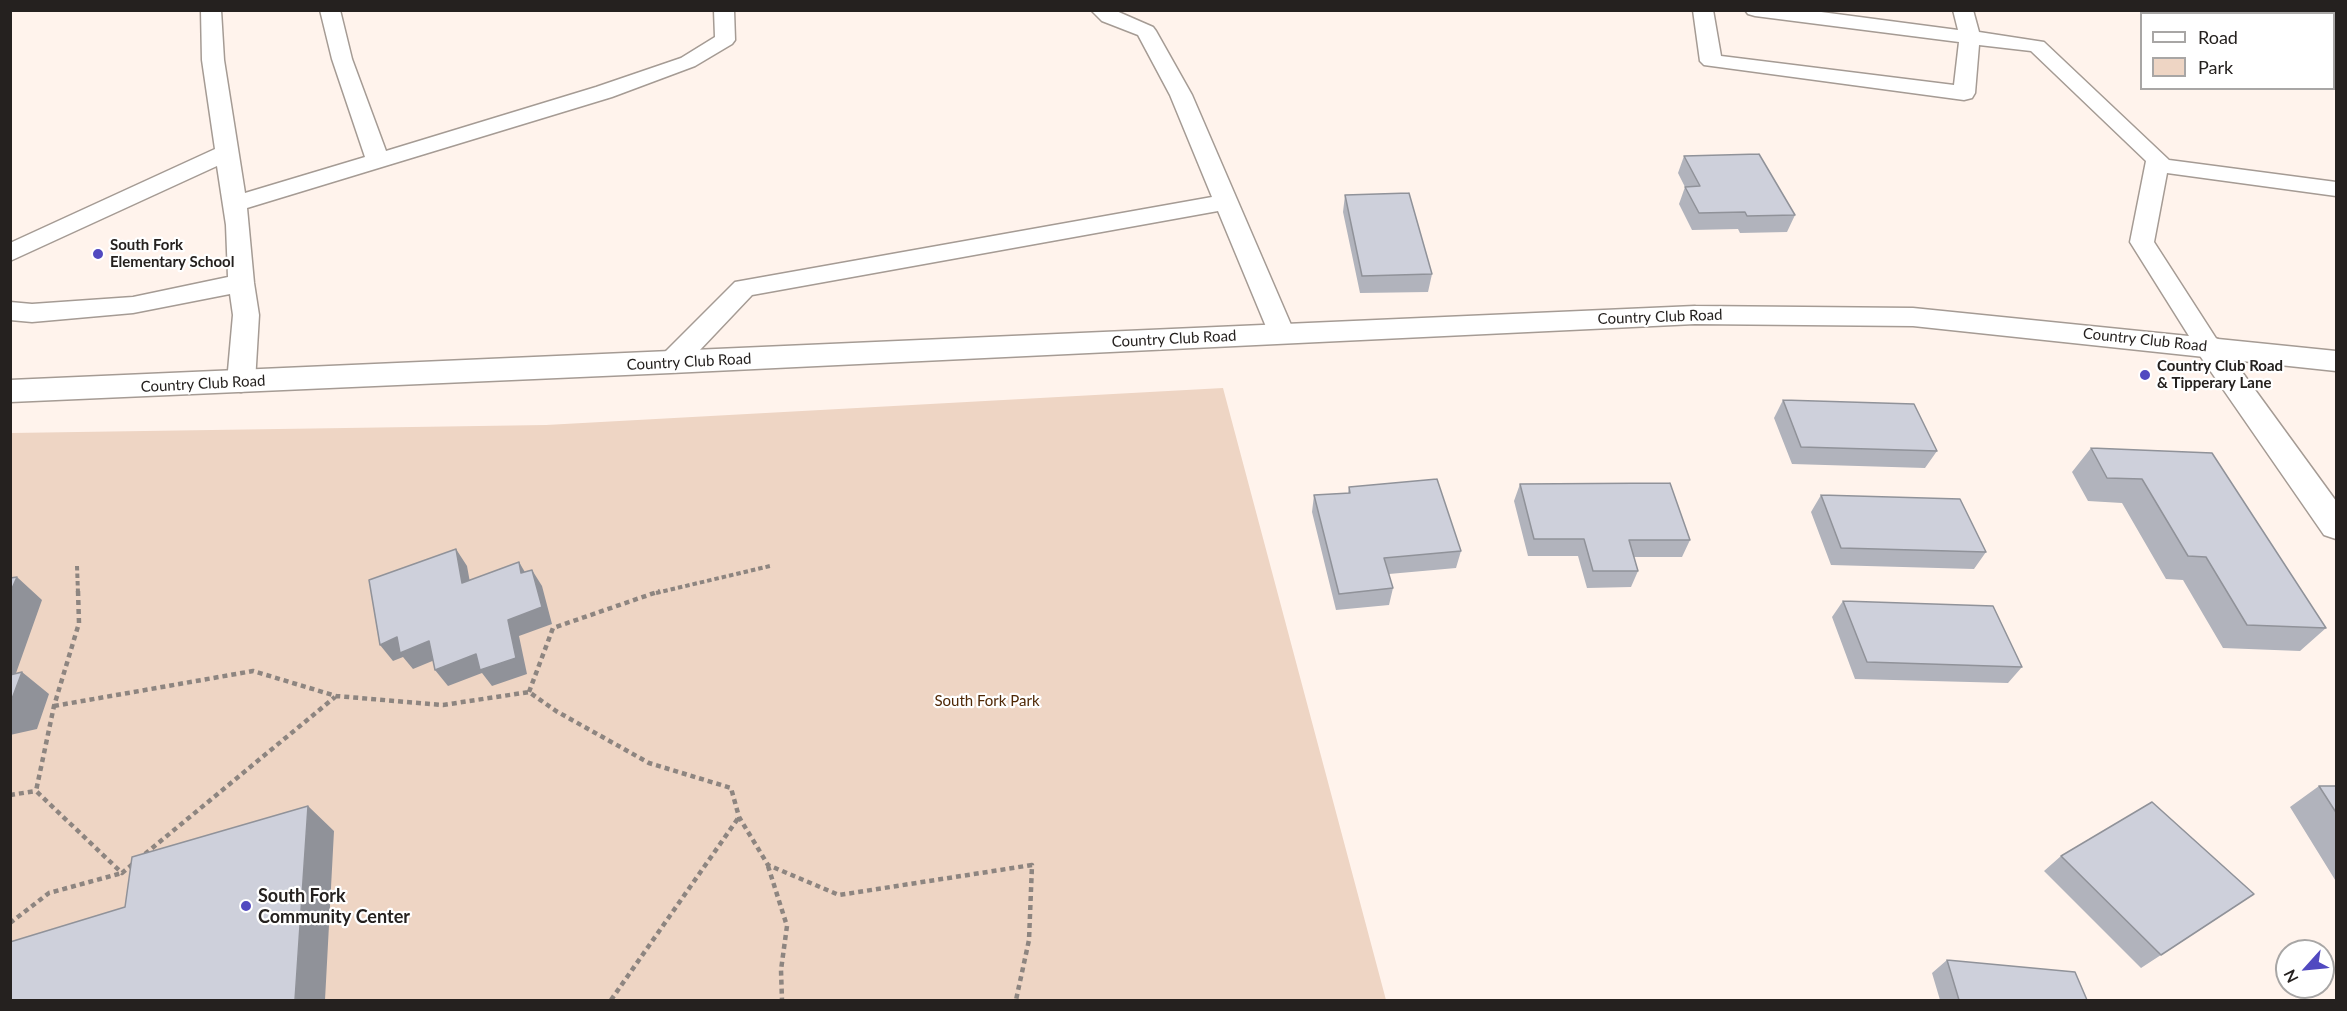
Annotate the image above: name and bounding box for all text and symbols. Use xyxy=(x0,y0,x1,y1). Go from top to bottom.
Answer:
legend xyxy=(2140,12,2335,90)
text: Road xyxy=(2198,26,2238,48)
text: Park xyxy=(2198,56,2233,78)
place label: South Fork Elementary School xyxy=(110,236,234,271)
marker: South Fork Elementary School xyxy=(91,247,105,261)
street label: Country Club Road xyxy=(1597,306,1723,328)
street label: Country Club Road xyxy=(2082,325,2208,355)
street label: Country Club Road xyxy=(1111,327,1237,351)
street label: Country Club Road xyxy=(626,350,752,374)
place label: Country Club Road & Tipperary Lane xyxy=(2157,357,2283,392)
marker: Country Club Road & Tipperary Lane xyxy=(2138,368,2152,382)
street label: Country Club Road xyxy=(140,372,266,396)
park label: South Fork Park xyxy=(934,692,1040,710)
place label: South Fork Community Center xyxy=(258,885,410,928)
marker: South Fork Community Center xyxy=(239,899,253,913)
north arrow xyxy=(2275,939,2335,999)
text: N xyxy=(2279,967,2302,986)

